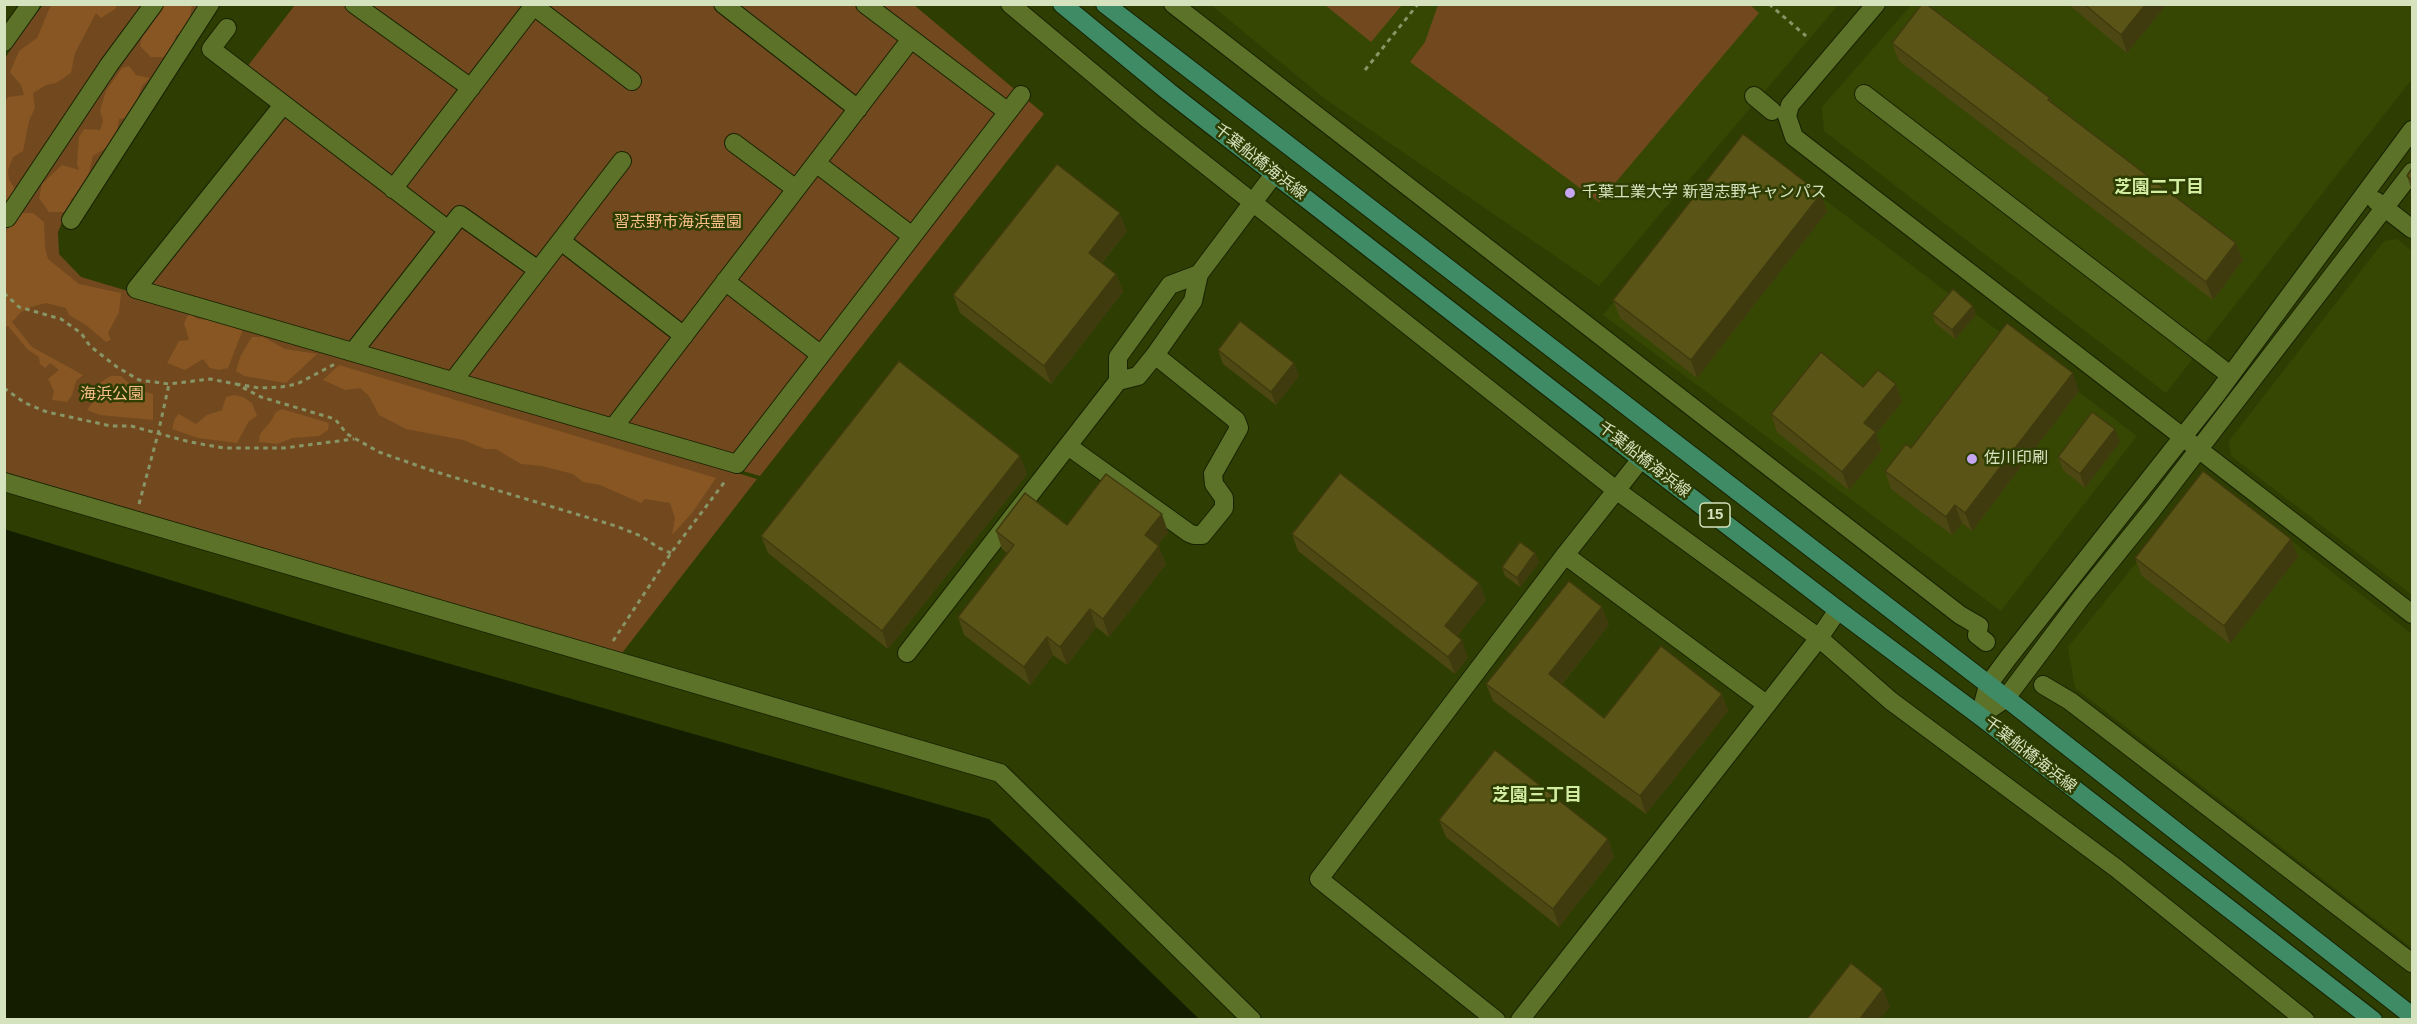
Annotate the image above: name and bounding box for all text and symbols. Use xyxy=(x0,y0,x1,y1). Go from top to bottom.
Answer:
street label: 千葉船橋海浜線 xyxy=(1210,120,1310,204)
district label: 芝園二丁目 xyxy=(2114,177,2204,199)
place label: 千葉工業大学 新習志野キャンパス xyxy=(1582,183,1826,203)
marker: 千葉工業大学 新習志野キャンパス xyxy=(1563,186,1577,200)
park label: 習志野市海浜霊園 xyxy=(614,213,742,233)
park label: 海浜公園 xyxy=(80,385,144,405)
street label: 千葉船橋海浜線 xyxy=(1594,418,1694,502)
place label: 佐川印刷 xyxy=(1984,449,2048,469)
marker: 佐川印刷 xyxy=(1965,452,1979,466)
road number: 15 xyxy=(1700,503,1730,527)
street label: 千葉船橋海浜線 xyxy=(1980,713,2080,797)
district label: 芝園三丁目 xyxy=(1492,785,1582,807)

